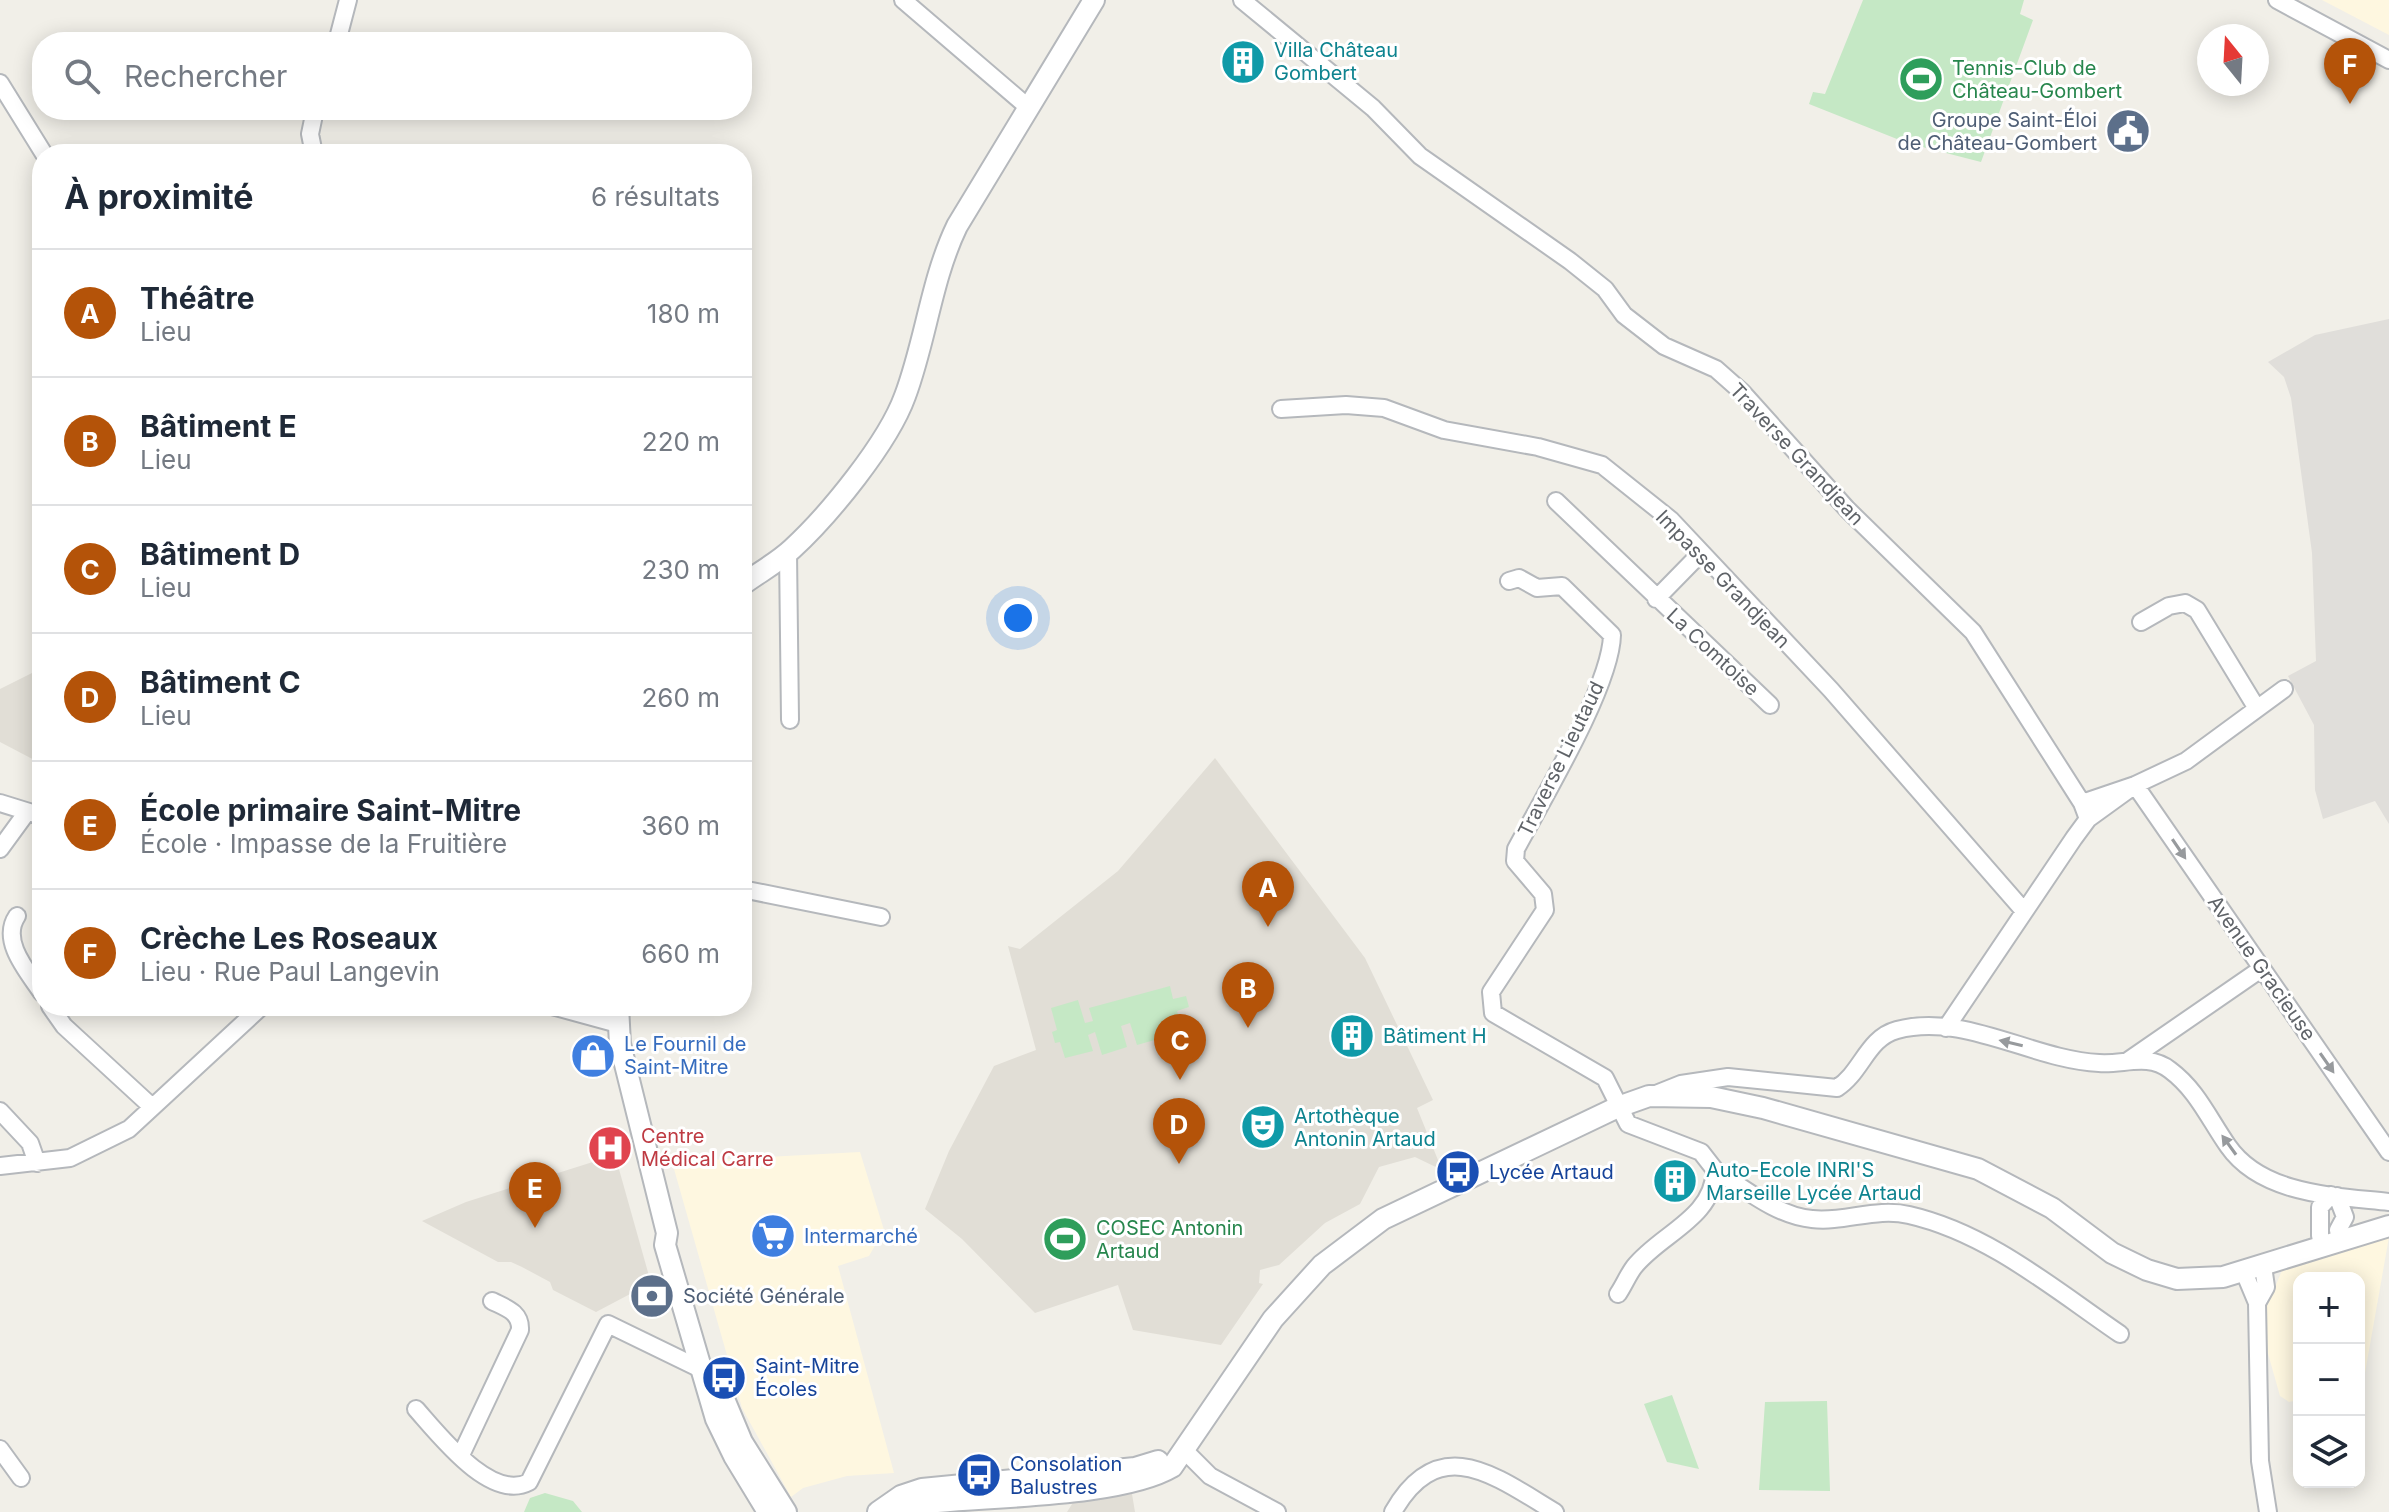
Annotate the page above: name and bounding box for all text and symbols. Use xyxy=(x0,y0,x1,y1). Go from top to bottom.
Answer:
north arrow xyxy=(2197,24,2269,96)
search box xyxy=(32,32,752,120)
building icon: Villa Château Gombert xyxy=(1219,38,1267,86)
place label: Villa Château Gombert xyxy=(1274,38,1398,85)
pin: F xyxy=(2324,38,2376,104)
icon: search xyxy=(60,54,104,98)
sports icon: Tennis-Club de Château-Gombert xyxy=(1897,55,1945,103)
place label: Tennis-Club de Château-Gombert xyxy=(1952,56,2123,103)
text: Rechercher xyxy=(124,58,287,94)
place label: Groupe Saint-Éloi de Château-Gombert xyxy=(1897,107,2097,155)
public building icon: Groupe Saint-Éloi de Château-Gombert xyxy=(2104,107,2152,155)
text: À proximité xyxy=(64,176,254,217)
text: 6 résultats xyxy=(591,181,720,212)
text: Théâtre xyxy=(140,280,255,316)
text: A xyxy=(80,298,100,329)
text: 180 m xyxy=(647,298,720,329)
text: Lieu xyxy=(140,316,192,347)
street label: Traverse Grandjean xyxy=(1725,378,1869,530)
text: Bâtiment E xyxy=(140,408,297,444)
text: B xyxy=(81,426,99,457)
text: 220 m xyxy=(642,426,720,457)
text: Lieu xyxy=(140,444,192,475)
street label: Impasse Grandjean xyxy=(1651,505,1795,653)
text: Bâtiment D xyxy=(140,536,300,572)
text: C xyxy=(80,554,100,585)
text: 230 m xyxy=(642,554,720,585)
text: Lieu xyxy=(140,572,192,603)
your location xyxy=(998,598,1038,638)
street label: La Comtoise xyxy=(1662,603,1764,701)
text: Bâtiment C xyxy=(140,664,301,700)
street label: Traverse Lieutaud xyxy=(1513,677,1609,841)
text: D xyxy=(81,682,99,713)
text: 260 m xyxy=(642,682,720,713)
text: Lieu xyxy=(140,700,192,731)
text: École primaire Saint-Mitre xyxy=(140,792,521,828)
text: E xyxy=(82,810,98,841)
text: 360 m xyxy=(641,810,720,841)
text: École · Impasse de la Fruitière xyxy=(140,828,507,859)
one-way arrow xyxy=(2171,838,2186,859)
pin: A xyxy=(1242,861,1294,927)
street label: Avenue Gracieuse xyxy=(2203,891,2321,1045)
text: Crèche Les Roseaux xyxy=(140,920,438,956)
text: F xyxy=(82,938,98,969)
text: 660 m xyxy=(641,938,720,969)
text: Lieu · Rue Paul Langevin xyxy=(140,956,440,987)
pin: B xyxy=(1222,962,1274,1028)
building icon: Bâtiment H xyxy=(1328,1012,1376,1060)
pin: C xyxy=(1154,1014,1206,1080)
place label: Bâtiment H xyxy=(1383,1024,1487,1048)
shop icon: Le Fournil de Saint-Mitre xyxy=(569,1032,617,1080)
place label: Le Fournil de Saint-Mitre xyxy=(624,1032,746,1079)
one-way arrow xyxy=(1999,1036,2024,1049)
one-way arrow xyxy=(2319,1052,2334,1073)
pin: D xyxy=(1153,1098,1205,1164)
theatre icon: Artothèque Antonin Artaud xyxy=(1239,1103,1287,1151)
place label: Artothèque Antonin Artaud xyxy=(1294,1104,1436,1151)
hospital icon: Centre Médical Carre xyxy=(586,1124,634,1172)
place label: Centre Médical Carre xyxy=(641,1124,774,1171)
one-way arrow xyxy=(2222,1135,2237,1156)
bus stop icon: Lycée Artaud xyxy=(1434,1148,1482,1196)
building icon: Auto-Ecole INRI'S Marseille Lycée Artaud xyxy=(1651,1157,1699,1205)
place label: Auto-Ecole INRI'S Marseille Lycée Artaud xyxy=(1706,1158,1922,1205)
place label: Lycée Artaud xyxy=(1489,1160,1614,1184)
pin: E xyxy=(509,1162,561,1228)
supermarket icon: Intermarché xyxy=(749,1212,797,1260)
sports icon: COSEC Antonin Artaud xyxy=(1041,1215,1089,1263)
place label: COSEC Antonin Artaud xyxy=(1096,1216,1243,1263)
place label: Intermarché xyxy=(804,1224,918,1248)
bank icon: Société Générale xyxy=(628,1272,676,1320)
map controls xyxy=(2293,1272,2365,1488)
button: + xyxy=(2293,1272,2365,1344)
place label: Société Générale xyxy=(683,1284,845,1308)
button: − xyxy=(2293,1344,2365,1416)
bus stop icon: Saint-Mitre Écoles xyxy=(700,1354,748,1402)
place label: Saint-Mitre Écoles xyxy=(755,1354,859,1401)
button: layers xyxy=(2293,1416,2365,1488)
bus stop icon: Consolation Balustres xyxy=(955,1451,1003,1499)
place label: Consolation Balustres xyxy=(1010,1452,1122,1499)

